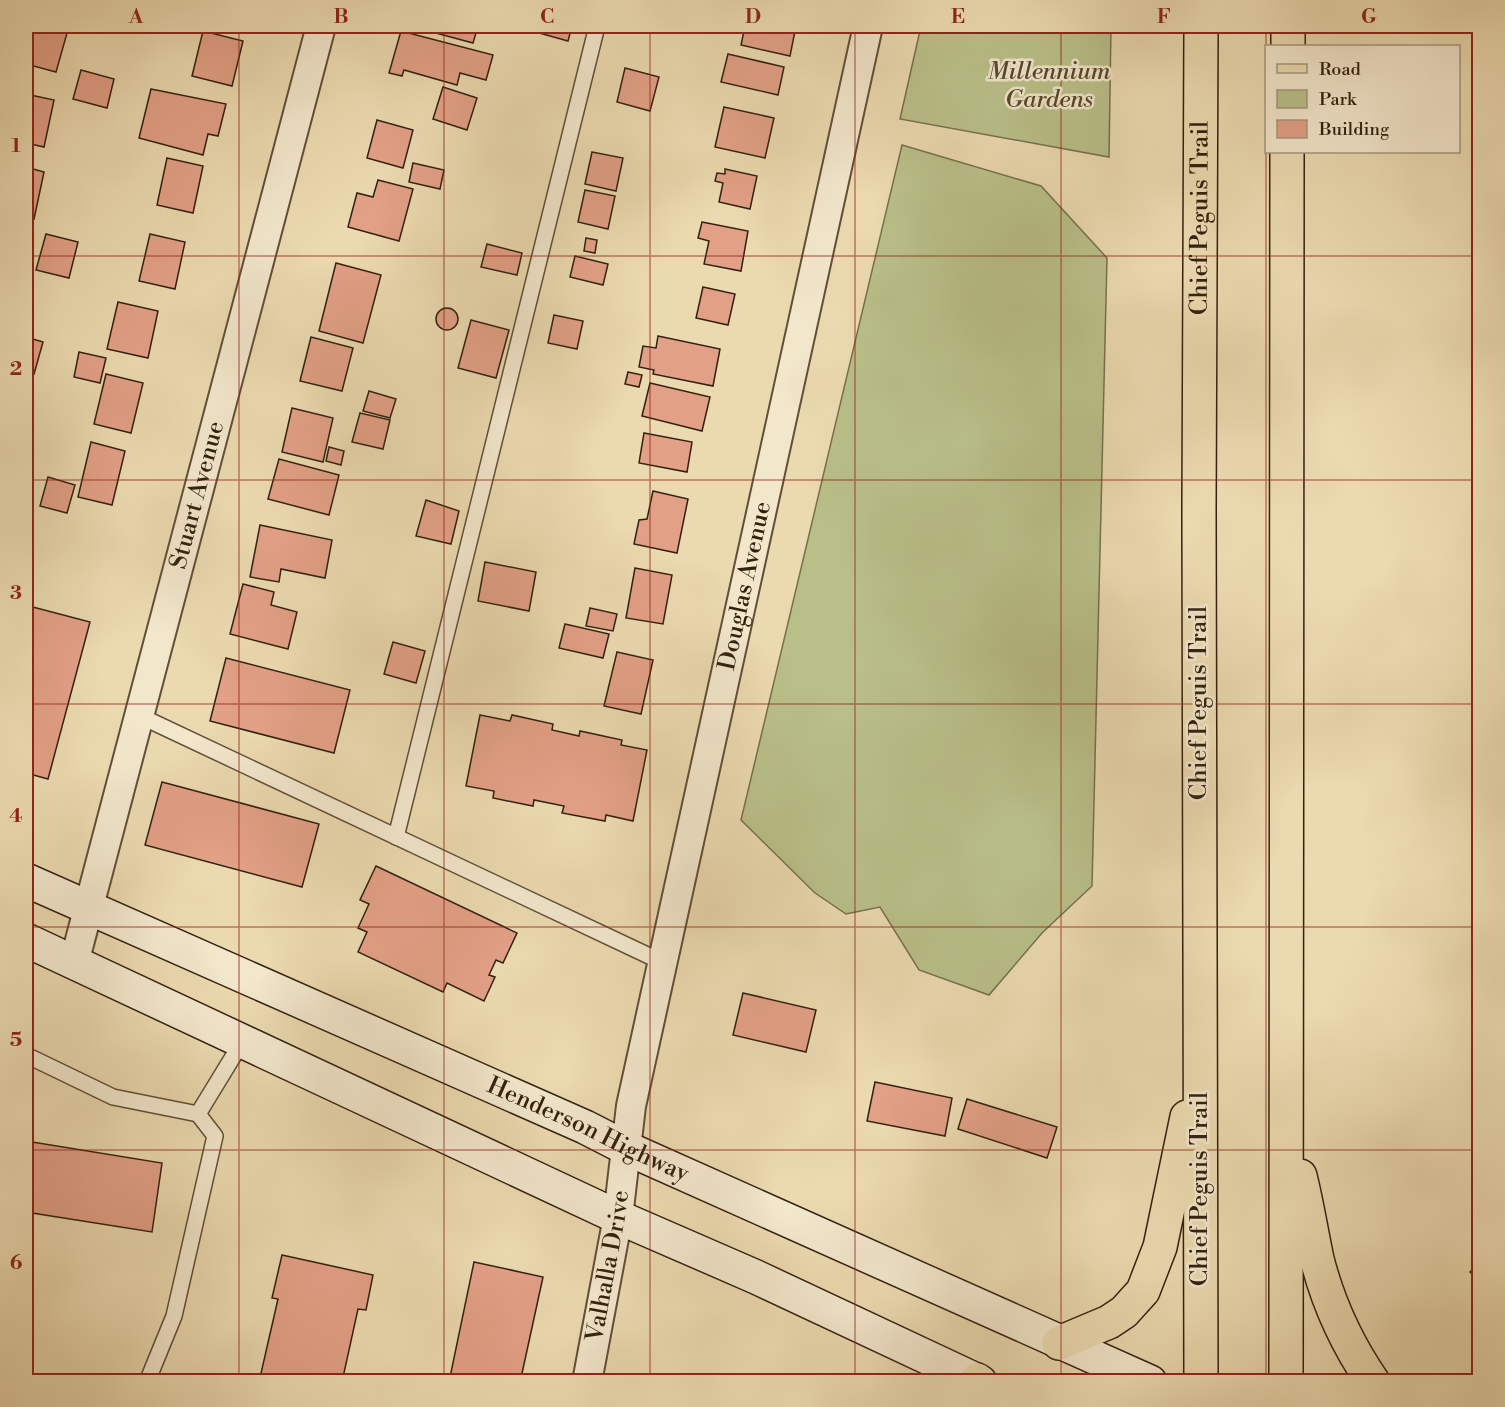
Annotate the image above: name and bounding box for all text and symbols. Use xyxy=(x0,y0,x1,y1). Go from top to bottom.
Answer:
text: A xyxy=(128,5,144,30)
text: B xyxy=(333,5,349,30)
text: C xyxy=(540,5,554,30)
text: D xyxy=(745,5,761,30)
text: E xyxy=(951,5,965,30)
text: F xyxy=(1157,5,1171,30)
text: G xyxy=(1361,5,1377,30)
legend xyxy=(1265,45,1460,153)
park label: Millennium Gardens xyxy=(988,57,1111,115)
text: Road xyxy=(1319,58,1362,81)
text: Park xyxy=(1319,88,1358,111)
text: Building xyxy=(1318,118,1390,141)
street label: Chief Peguis Trail xyxy=(1185,121,1216,315)
text: 1 xyxy=(11,134,21,159)
text: 2 xyxy=(10,357,22,382)
street label: Stuart Avenue xyxy=(164,418,231,572)
street label: Douglas Avenue xyxy=(712,499,778,673)
text: 3 xyxy=(10,581,22,606)
street label: Chief Peguis Trail xyxy=(1184,606,1214,800)
text: 4 xyxy=(9,804,23,829)
text: 5 xyxy=(10,1028,22,1053)
street label: Henderson Highway xyxy=(482,1071,694,1189)
street label: Chief Peguis Trail xyxy=(1185,1092,1215,1286)
street label: Valhalla Drive xyxy=(580,1189,636,1345)
text: 6 xyxy=(10,1251,23,1276)

